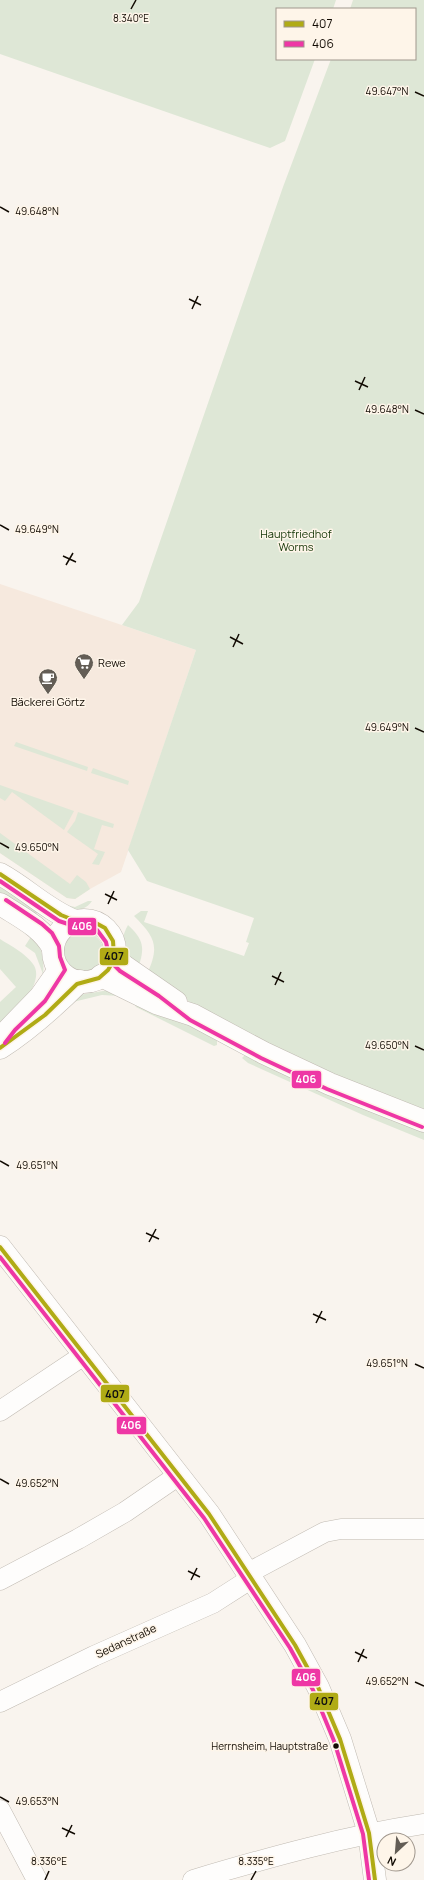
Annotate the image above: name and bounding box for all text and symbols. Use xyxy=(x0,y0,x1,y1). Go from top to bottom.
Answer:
legend xyxy=(276,8,416,60)
text: 8.340°E xyxy=(113,11,149,25)
text: 407 xyxy=(312,15,332,32)
text: 406 xyxy=(312,35,334,52)
text: 49.647°N xyxy=(366,84,409,98)
text: 49.648°N xyxy=(15,204,59,218)
text: 49.648°N xyxy=(365,402,409,416)
text: 49.649°N xyxy=(15,522,59,536)
park label: Hauptfriedhof Worms xyxy=(260,526,332,554)
supermarket icon: Rewe xyxy=(73,652,95,680)
place label: Rewe xyxy=(98,655,126,670)
cafe icon: Bäckerei Görtz xyxy=(37,667,59,695)
place label: Bäckerei Görtz xyxy=(11,694,85,709)
text: 49.649°N xyxy=(365,720,409,734)
text: 49.650°N xyxy=(15,840,59,854)
line badge: 406 xyxy=(67,917,97,936)
text: 406 xyxy=(72,918,93,933)
line badge: 407 xyxy=(99,947,129,966)
text: 407 xyxy=(104,948,124,963)
text: 49.650°N xyxy=(365,1038,409,1052)
line badge: 406 xyxy=(291,1070,322,1089)
text: 406 xyxy=(296,1071,317,1086)
text: 49.651°N xyxy=(16,1158,58,1172)
text: 49.651°N xyxy=(366,1356,408,1370)
line badge: 407 xyxy=(100,1384,130,1403)
text: 407 xyxy=(105,1386,125,1401)
line badge: 406 xyxy=(116,1416,147,1435)
text: 406 xyxy=(121,1417,142,1432)
text: 49.652°N xyxy=(15,1476,59,1490)
street label: Sedanstraße xyxy=(93,1620,159,1661)
line badge: 406 xyxy=(291,1668,321,1687)
text: 406 xyxy=(296,1669,317,1684)
text: 49.652°N xyxy=(365,1674,409,1688)
line badge: 407 xyxy=(309,1692,339,1711)
text: 407 xyxy=(314,1693,334,1708)
place label: Herrnsheim, Hauptstraße xyxy=(211,1739,328,1753)
marker: Herrnsheim, Hauptstraße xyxy=(331,1741,341,1751)
text: 49.653°N xyxy=(15,1794,59,1808)
north arrow xyxy=(376,1832,416,1872)
text: N xyxy=(384,1853,398,1870)
text: 8.336°E xyxy=(31,1854,67,1868)
text: 8.335°E xyxy=(238,1854,274,1868)

